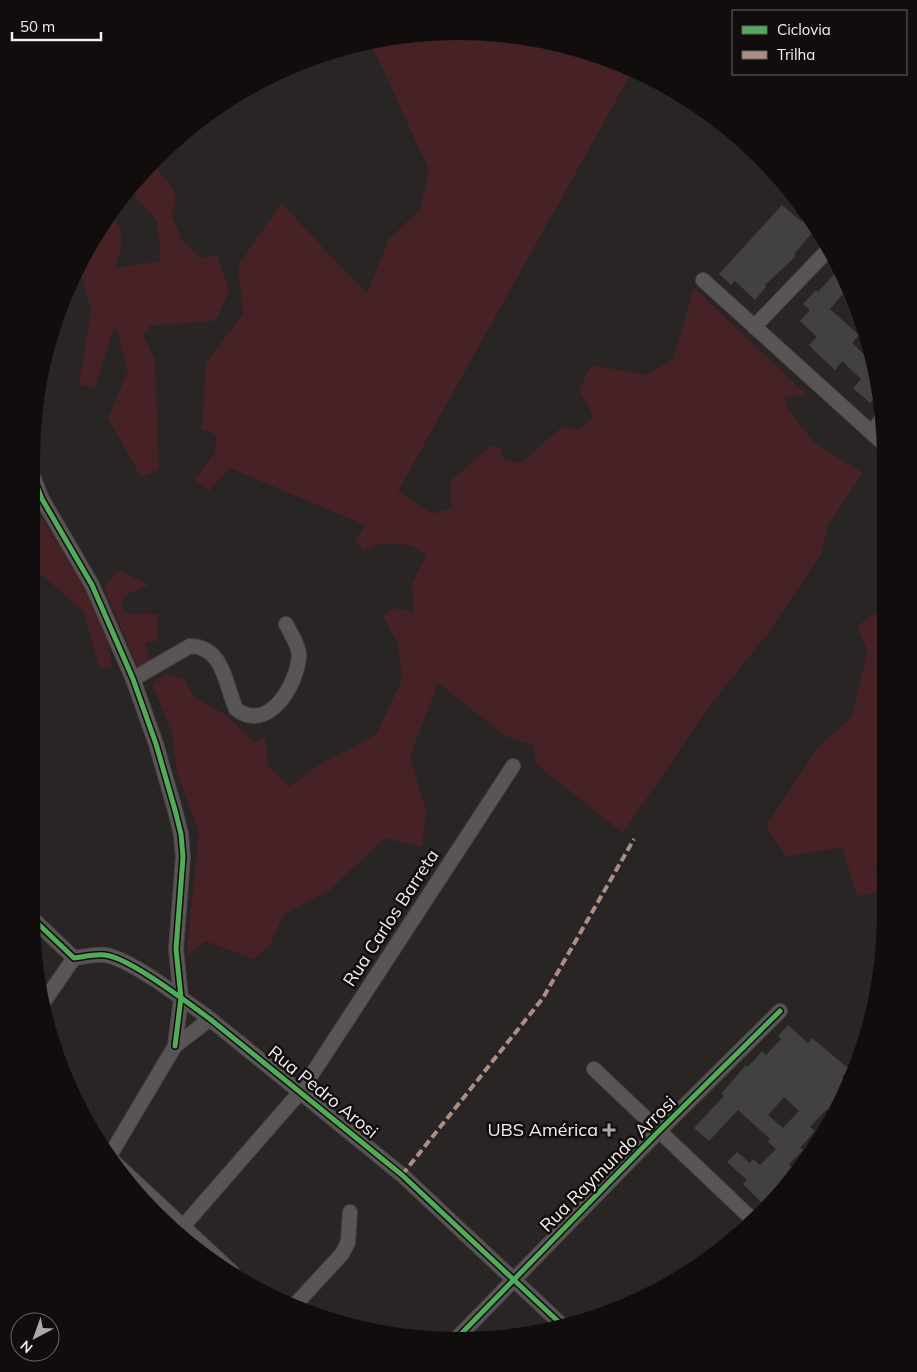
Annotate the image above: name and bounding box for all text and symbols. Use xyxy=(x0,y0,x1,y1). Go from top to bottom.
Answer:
scale bar xyxy=(12,10,101,42)
legend xyxy=(732,10,907,75)
text: 50 m xyxy=(20,17,55,36)
text: Ciclovia xyxy=(777,20,831,39)
text: Trilha xyxy=(777,45,815,64)
street label: Rua Carlos Barreta xyxy=(338,845,443,991)
street label: Rua Pedro Arosi xyxy=(264,1040,383,1143)
street label: Rua Raymundo Arrosi xyxy=(535,1091,681,1237)
place label: UBS América xyxy=(487,1118,598,1141)
marker: UBS América xyxy=(602,1123,616,1137)
north arrow xyxy=(10,1312,60,1362)
text: N xyxy=(17,1337,36,1357)

